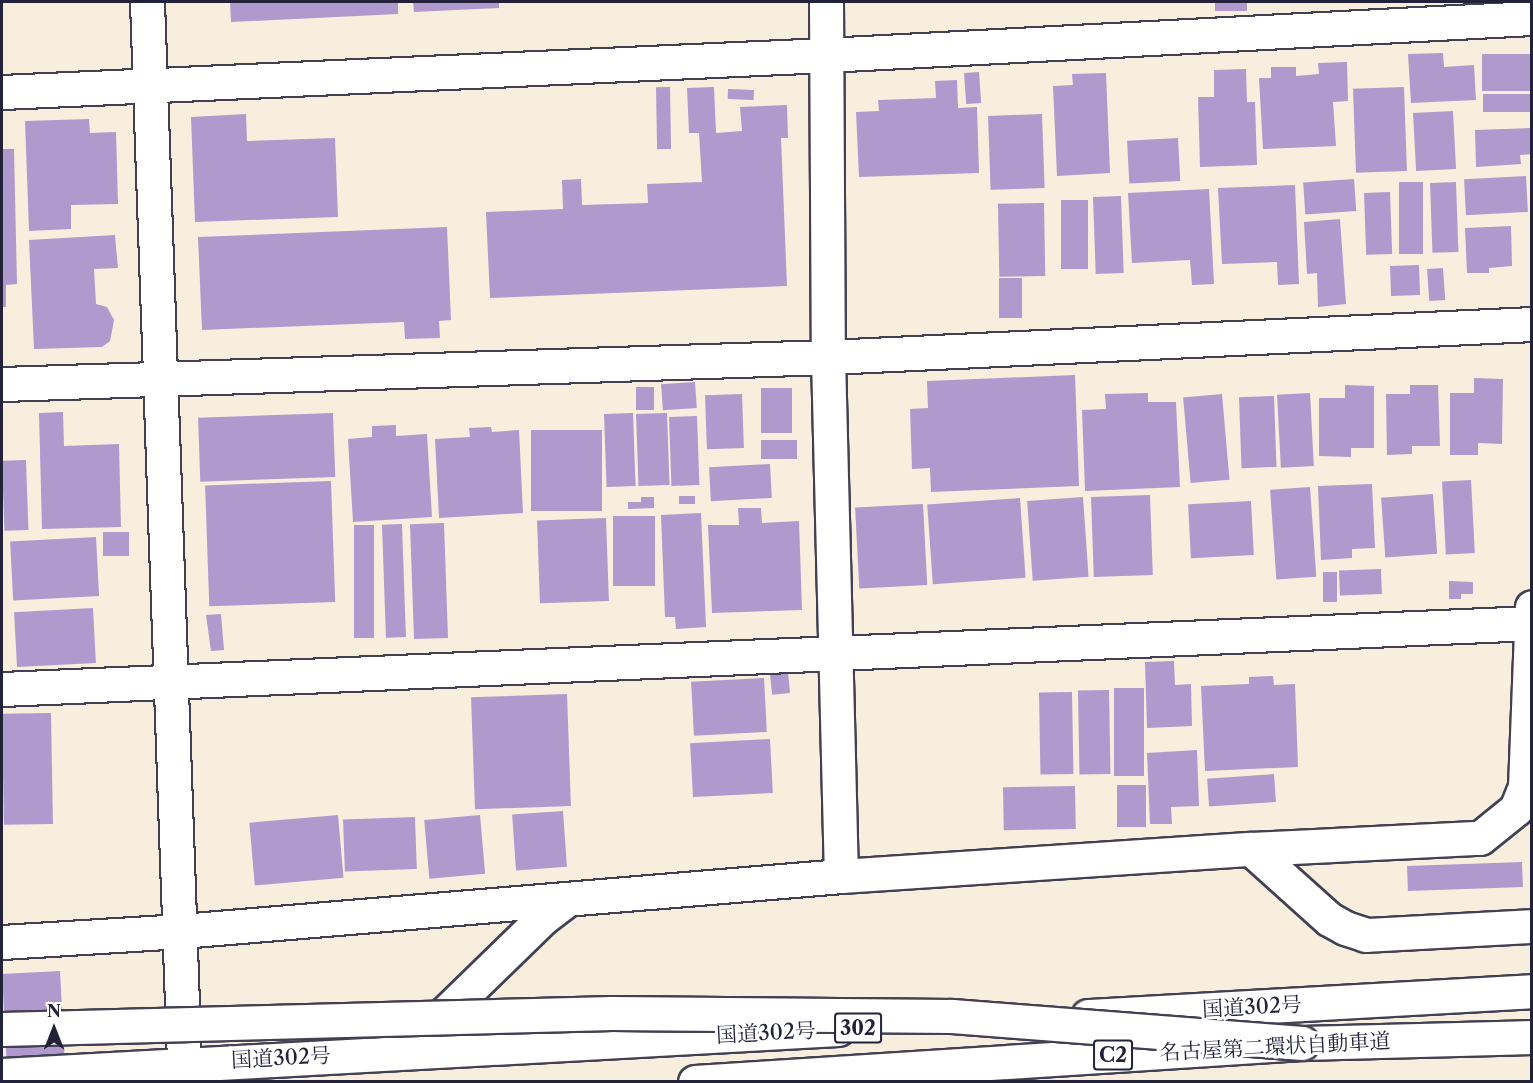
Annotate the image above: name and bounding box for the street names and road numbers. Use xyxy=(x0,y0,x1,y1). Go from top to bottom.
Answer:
street label: 国道302号 xyxy=(1201,992,1303,1022)
road number: 302 xyxy=(834,1011,882,1045)
street label: 国道302号 xyxy=(715,1018,817,1048)
street label: 名古屋第二環状自動車道 xyxy=(1159,1028,1391,1066)
road number: C2 xyxy=(1092,1038,1134,1072)
street label: 国道302号 xyxy=(230,1043,332,1073)

